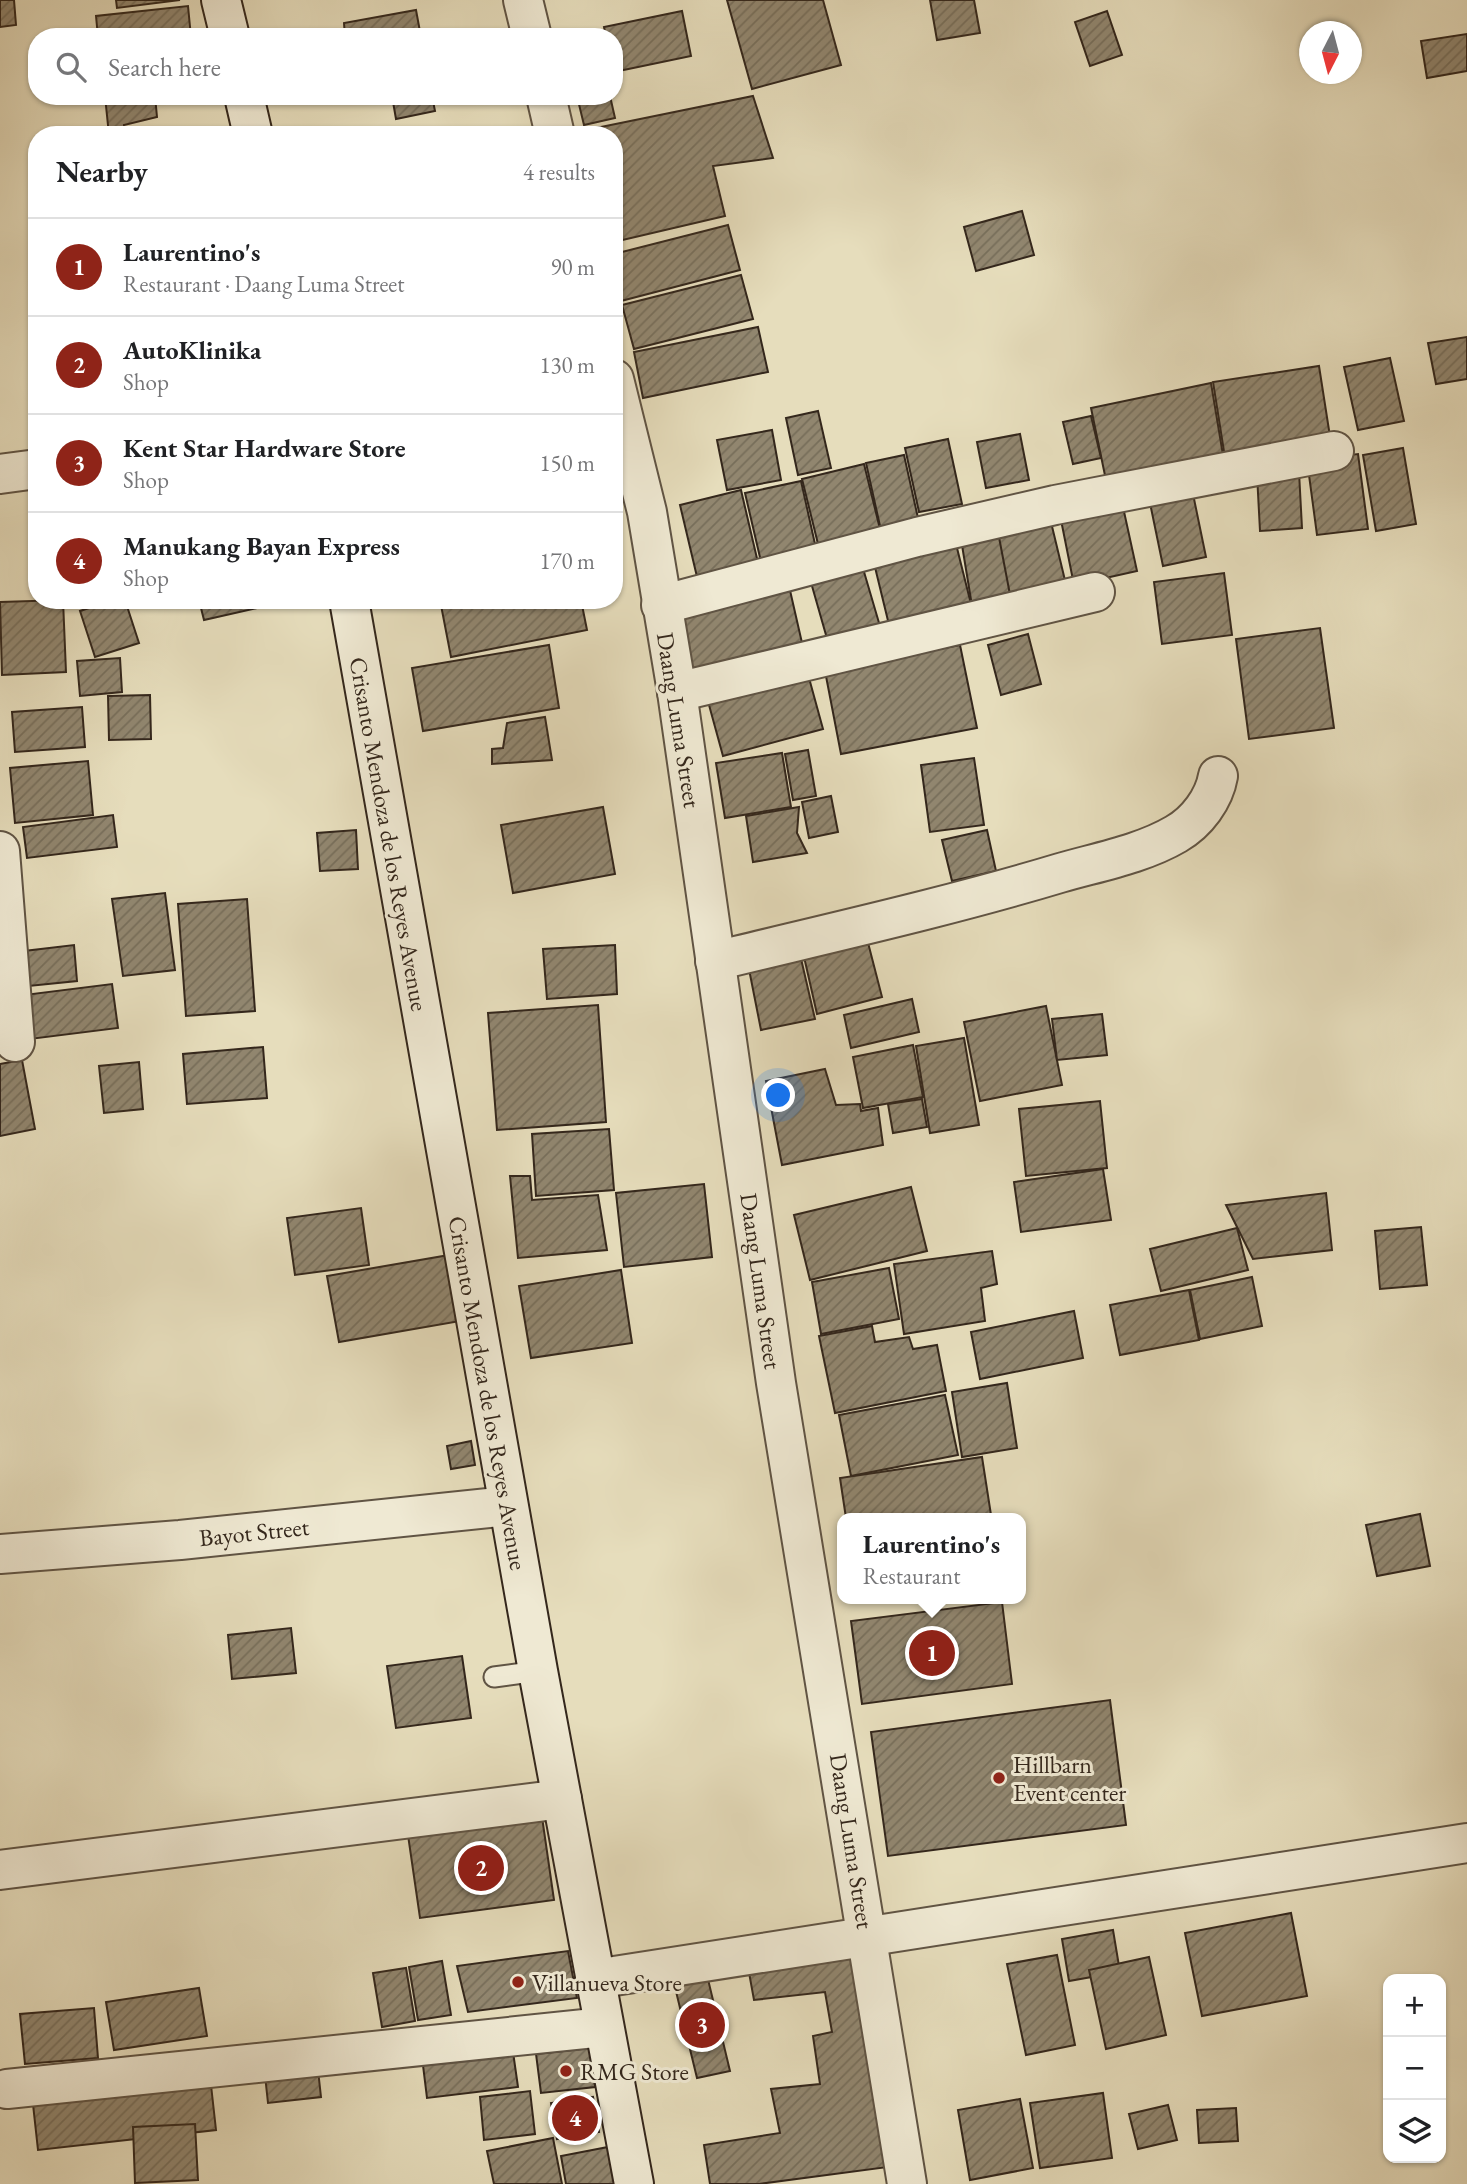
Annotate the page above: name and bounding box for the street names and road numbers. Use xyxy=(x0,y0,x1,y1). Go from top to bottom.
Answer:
street label: Daang Luma Street xyxy=(650,630,708,811)
street label: Crisanto Mendoza de los Reyes Avenue xyxy=(343,654,435,1014)
street label: Daang Luma Street xyxy=(733,1191,789,1372)
street label: Crisanto Mendoza de los Reyes Avenue xyxy=(442,1213,534,1573)
street label: Bayot Street xyxy=(198,1511,311,1553)
street label: Daang Luma Street xyxy=(823,1751,881,1932)

